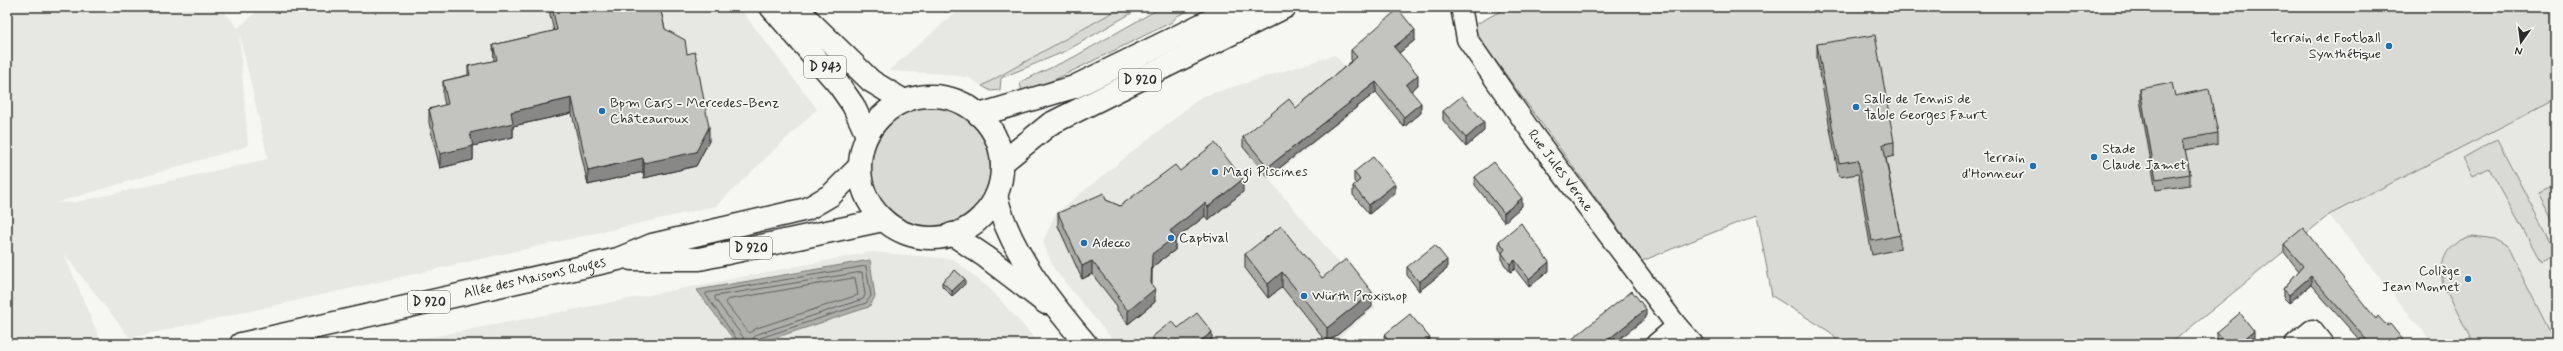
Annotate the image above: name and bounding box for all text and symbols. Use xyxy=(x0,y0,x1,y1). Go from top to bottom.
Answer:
north arrow xyxy=(2501,22,2541,62)
place label: Terrain de Football Synthétique xyxy=(2270,29,2381,63)
marker: Terrain de Football Synthétique xyxy=(2384,41,2394,51)
text: N xyxy=(2514,43,2524,58)
road number: D 943 xyxy=(804,56,846,78)
road number: D 920 xyxy=(1119,69,1161,91)
place label: Salle de Tennis de Table Georges Faurt xyxy=(1864,90,1988,125)
place label: Bpm Cars - Mercedes-Benz Châteauroux xyxy=(610,94,779,128)
marker: Salle de Tennis de Table Georges Faurt xyxy=(1851,102,1861,112)
marker: Bpm Cars - Mercedes-Benz Châteauroux xyxy=(597,106,607,116)
street label: Rue Jules Verne xyxy=(1524,126,1597,216)
place label: Stade Claude Jamet xyxy=(2102,140,2187,174)
place label: Terrain d'Honneur xyxy=(1962,149,2025,183)
marker: Stade Claude Jamet xyxy=(2089,152,2099,162)
marker: Terrain d'Honneur xyxy=(2028,161,2038,171)
place label: Magi Piscines xyxy=(1223,163,1308,183)
marker: Magi Piscines xyxy=(1210,167,1220,177)
place label: Captival xyxy=(1179,229,1228,247)
marker: Captival xyxy=(1166,233,1176,243)
place label: Adecco xyxy=(1092,234,1131,252)
road number: D 920 xyxy=(730,237,772,259)
marker: Adecco xyxy=(1079,238,1089,248)
street label: Allée des Maisons Rouges xyxy=(462,253,608,303)
place label: Collège Jean Monnet xyxy=(2382,262,2460,296)
marker: Collège Jean Monnet xyxy=(2463,274,2473,284)
place label: Würth Proxishop xyxy=(1312,287,1407,305)
road number: D 920 xyxy=(408,291,450,313)
marker: Würth Proxishop xyxy=(1299,291,1309,301)

